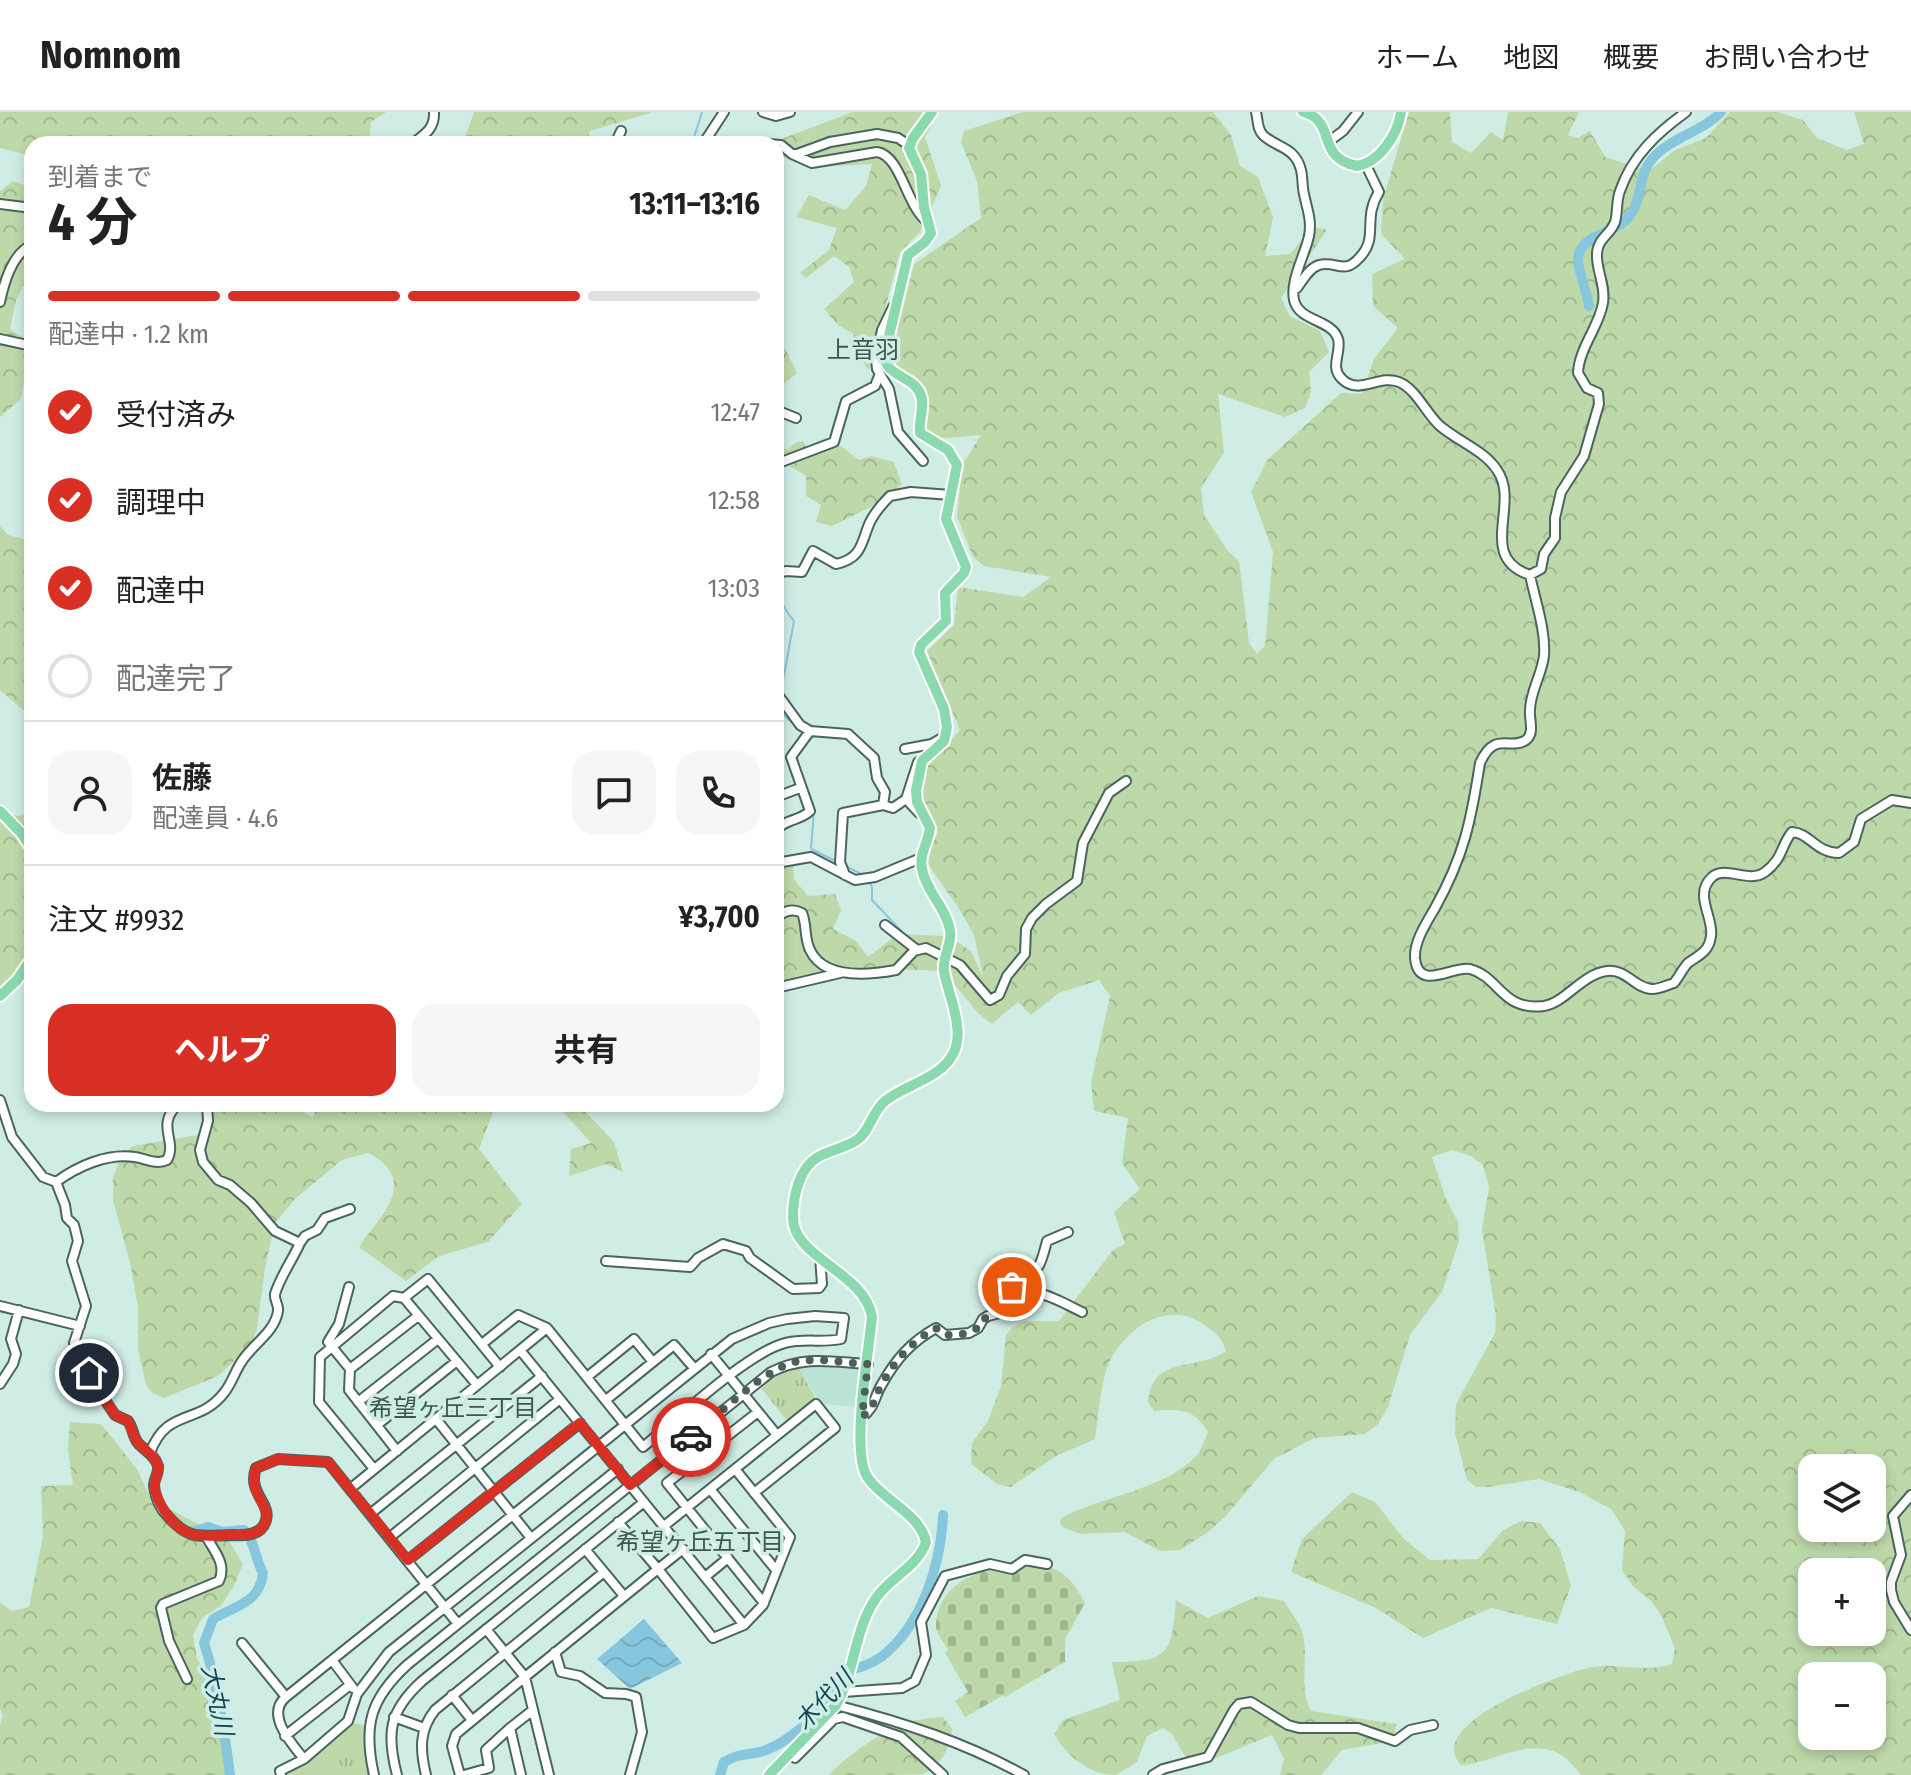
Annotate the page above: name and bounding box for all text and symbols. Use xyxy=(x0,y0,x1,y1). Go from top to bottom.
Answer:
text: Nomnom xyxy=(40,32,181,78)
text: ホーム xyxy=(1376,41,1459,74)
text: 地図 xyxy=(1503,41,1559,74)
text: 概要 xyxy=(1603,41,1659,74)
text: お問い合わせ xyxy=(1703,41,1871,74)
text: 到着まで xyxy=(48,162,152,193)
text: 13:11–13:16 xyxy=(629,186,760,222)
text: 4 分 xyxy=(48,191,138,254)
text: 配達中 · 1.2 km xyxy=(48,319,209,350)
district label: 上音羽 xyxy=(827,336,899,364)
icon: check xyxy=(48,390,92,434)
text: 受付済み xyxy=(116,397,236,433)
text: 12:47 xyxy=(710,397,760,428)
icon: check xyxy=(48,478,92,522)
text: 調理中 xyxy=(116,485,206,521)
text: 12:58 xyxy=(708,485,760,516)
icon: check xyxy=(48,566,92,610)
text: 配達中 xyxy=(116,573,206,609)
text: 13:03 xyxy=(708,573,760,604)
text: 配達完了 xyxy=(116,661,236,697)
button: person xyxy=(48,751,132,835)
button: chat xyxy=(572,751,656,835)
button: phone xyxy=(676,751,760,835)
text: 佐藤 xyxy=(152,760,212,796)
text: 配達員 · 4.6 xyxy=(152,803,278,834)
text: ¥3,700 xyxy=(679,899,760,935)
text: 注文 #9932 xyxy=(48,902,184,938)
button: ヘルプ xyxy=(48,1004,396,1096)
button: 共有 xyxy=(412,1004,760,1096)
pin xyxy=(978,1253,1046,1321)
icon: bag xyxy=(990,1265,1034,1309)
pin xyxy=(55,1339,123,1407)
icon: home xyxy=(67,1351,111,1395)
district label: 希望ヶ丘三丁目 xyxy=(369,1394,537,1422)
courier xyxy=(651,1397,731,1477)
icon: car xyxy=(669,1415,713,1459)
map controls xyxy=(1798,1454,1886,1750)
button: layers xyxy=(1798,1454,1886,1542)
district label: 希望ヶ丘五丁目 xyxy=(616,1528,784,1556)
button: + xyxy=(1798,1558,1886,1646)
water label: 大丸川 xyxy=(196,1662,239,1741)
water label: 木代川 xyxy=(789,1662,861,1736)
button: − xyxy=(1798,1662,1886,1750)

